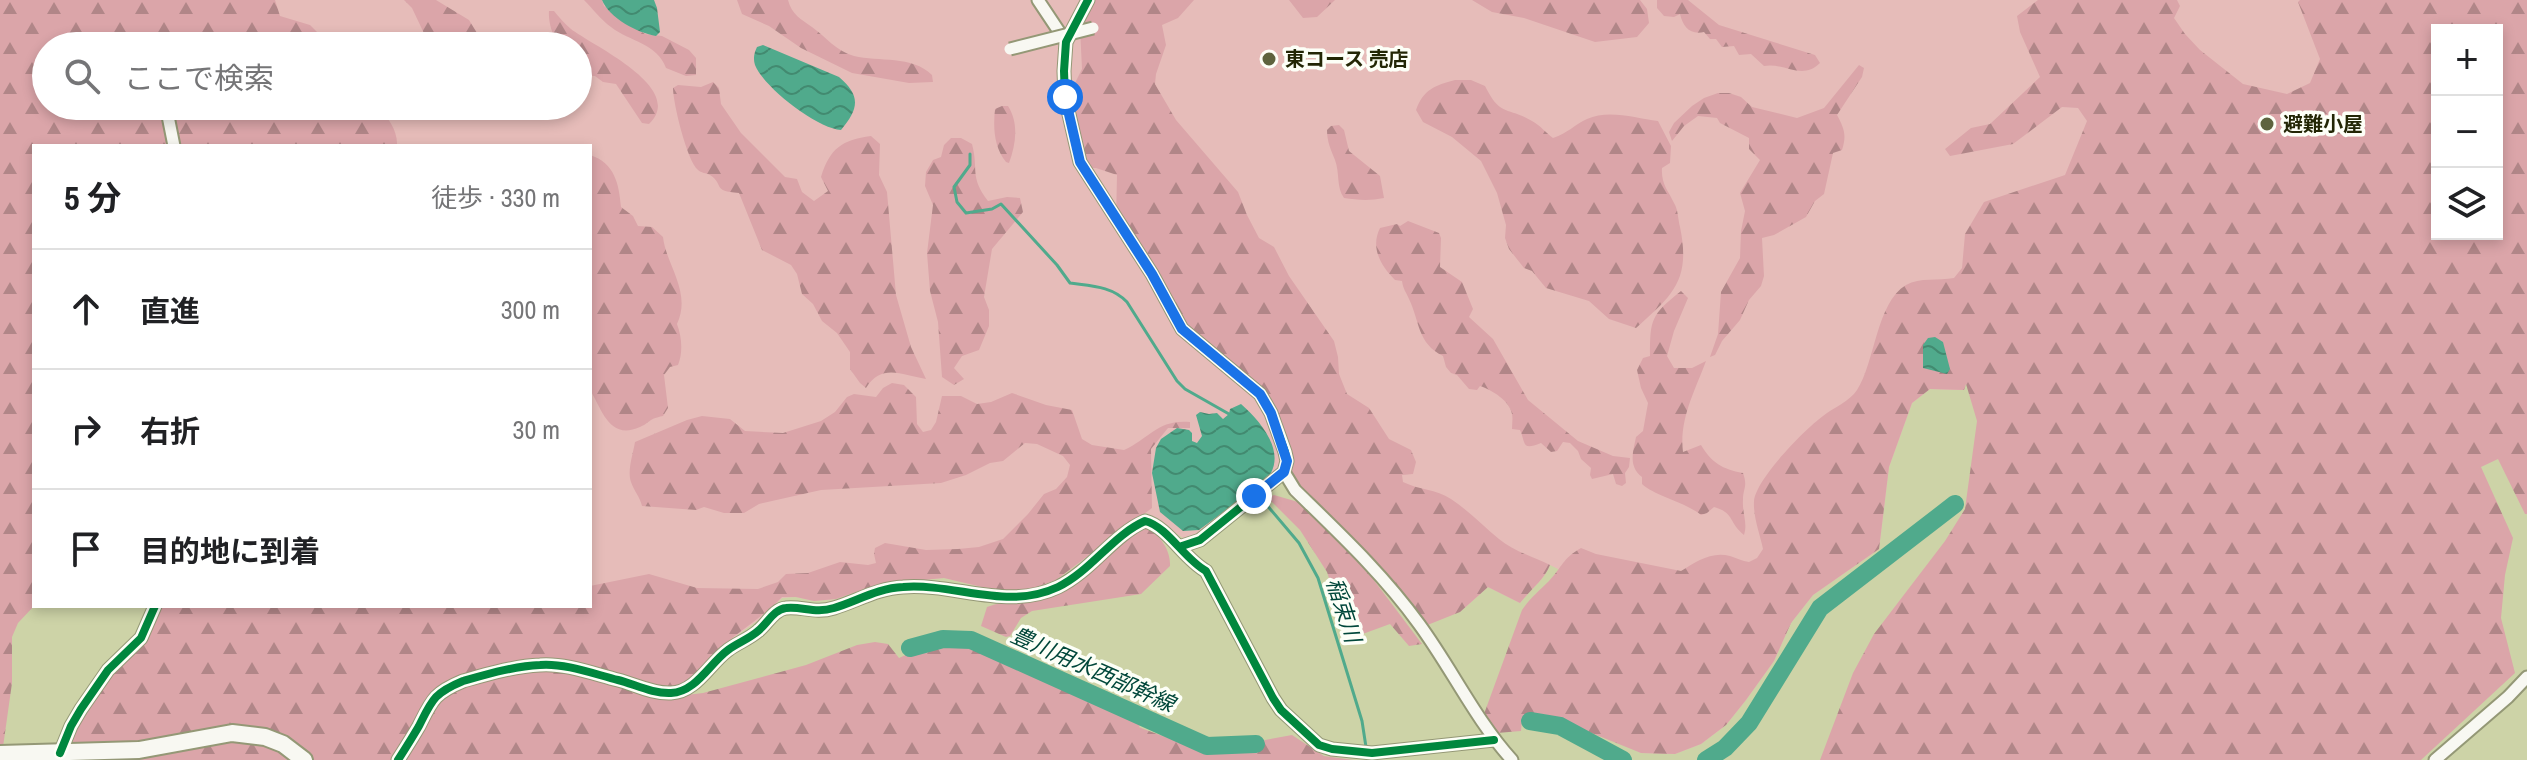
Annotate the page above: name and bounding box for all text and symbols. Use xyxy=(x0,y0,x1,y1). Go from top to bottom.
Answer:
map controls xyxy=(2431,24,2503,240)
button: + xyxy=(2431,24,2503,96)
search box xyxy=(32,32,592,120)
place label: 東コース 売店 xyxy=(1285,45,1409,72)
marker: 東コース 売店 xyxy=(1260,50,1278,68)
icon: search xyxy=(60,54,104,98)
text: ここで検索 xyxy=(124,58,274,98)
route start xyxy=(1047,79,1083,115)
button: − xyxy=(2431,96,2503,168)
place label: 避難小屋 xyxy=(2283,110,2363,137)
marker: 避難小屋 xyxy=(2258,115,2276,133)
button: layers xyxy=(2431,168,2503,240)
text: 5 分 xyxy=(64,175,121,221)
text: 徒歩 · 330 m xyxy=(431,180,560,215)
icon: ahead xyxy=(64,287,108,331)
text: 直進 xyxy=(140,291,200,331)
text: 300 m xyxy=(501,292,560,327)
icon: right xyxy=(64,407,108,451)
text: 右折 xyxy=(140,411,200,451)
text: 30 m xyxy=(513,412,560,447)
route end xyxy=(1236,478,1272,514)
icon: arrive xyxy=(64,527,108,571)
text: 目的地に到着 xyxy=(140,531,320,571)
water label: 稲束川 xyxy=(1320,574,1369,648)
water label: 豊川用水西部幹線 xyxy=(1006,620,1182,720)

